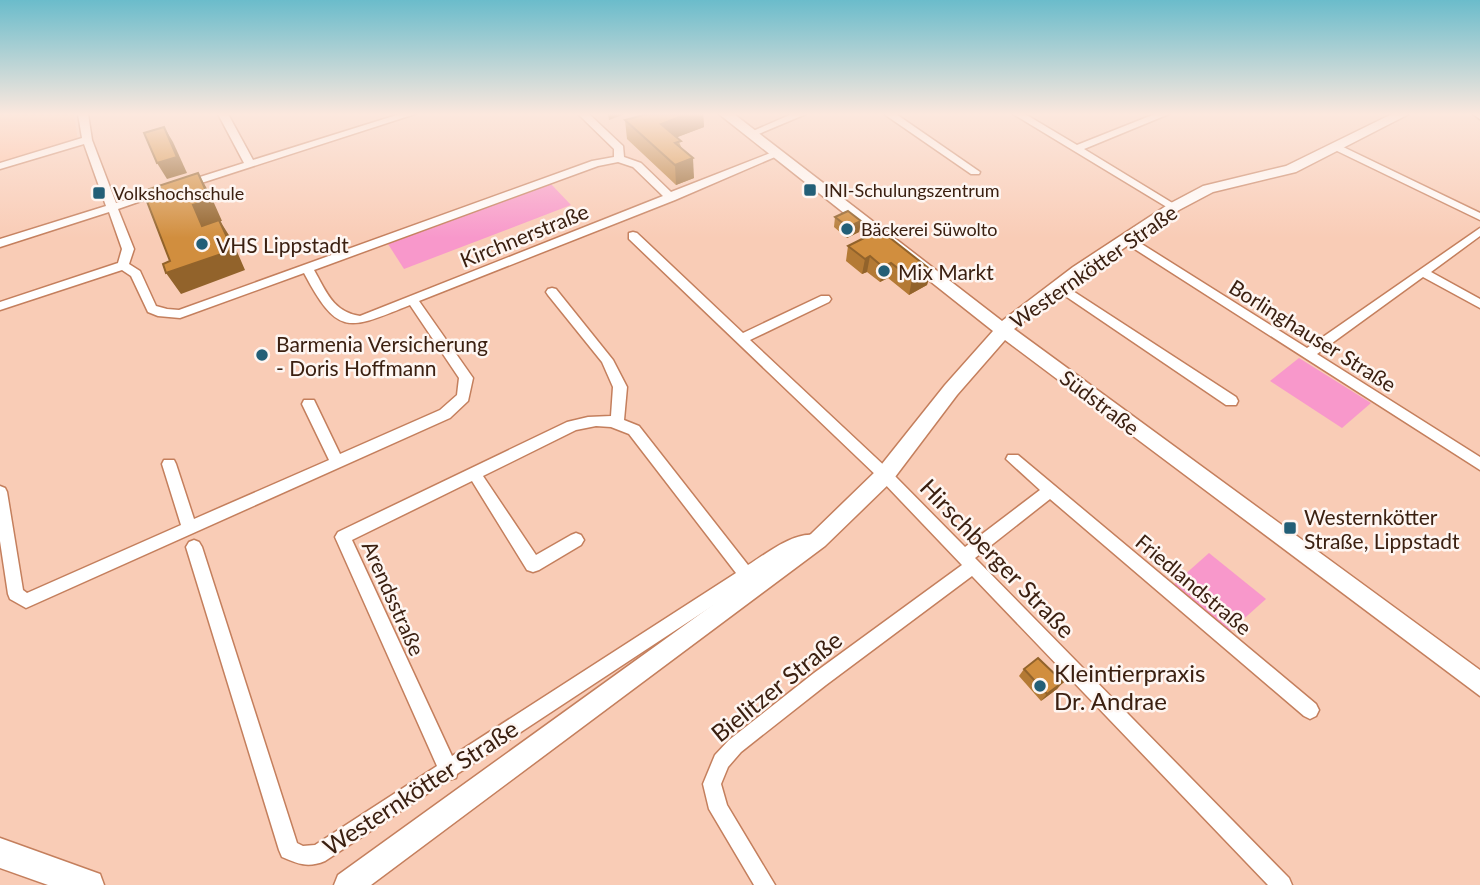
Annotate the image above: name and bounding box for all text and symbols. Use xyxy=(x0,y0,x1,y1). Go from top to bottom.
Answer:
place label: INI-Schulungszentrum xyxy=(824,179,1000,201)
place label: Volkshochschule xyxy=(113,182,244,204)
marker: INI-Schulungszentrum xyxy=(802,182,818,198)
marker: Volkshochschule xyxy=(91,185,107,201)
street label: Kirchnerstraße xyxy=(456,198,592,272)
street label: Westernkötter Straße xyxy=(1005,199,1181,333)
place label: Bäckerei Süwolto xyxy=(861,218,998,240)
marker: Bäckerei Süwolto xyxy=(839,221,855,237)
place label: VHS Lippstadt xyxy=(216,232,349,257)
marker: VHS Lippstadt xyxy=(194,236,210,252)
place label: Mix Markt xyxy=(898,259,994,284)
marker: Mix Markt xyxy=(876,263,892,279)
street label: Borlinghauser Straße xyxy=(1225,274,1401,396)
place label: Barmenia Versicherung - Doris Hoffmann xyxy=(276,331,488,380)
marker: Barmenia Versicherung - Doris Hoffmann xyxy=(254,347,270,363)
street label: Südstraße xyxy=(1056,364,1144,440)
street label: Hirschberger Straße xyxy=(915,472,1081,644)
place label: Westernkötter Straße, Lippstadt xyxy=(1304,504,1460,553)
marker: Westernkötter Straße, Lippstadt xyxy=(1282,520,1298,536)
street label: Friedlandstraße xyxy=(1131,528,1257,640)
street label: Arendsstraße xyxy=(358,537,430,659)
street label: Bielitzer Straße xyxy=(705,625,847,747)
place label: Kleintierpraxis Dr. Andrae xyxy=(1054,658,1205,715)
marker: Kleintierpraxis Dr. Andrae xyxy=(1032,678,1048,694)
street label: Westernkötter Straße xyxy=(317,713,523,861)

